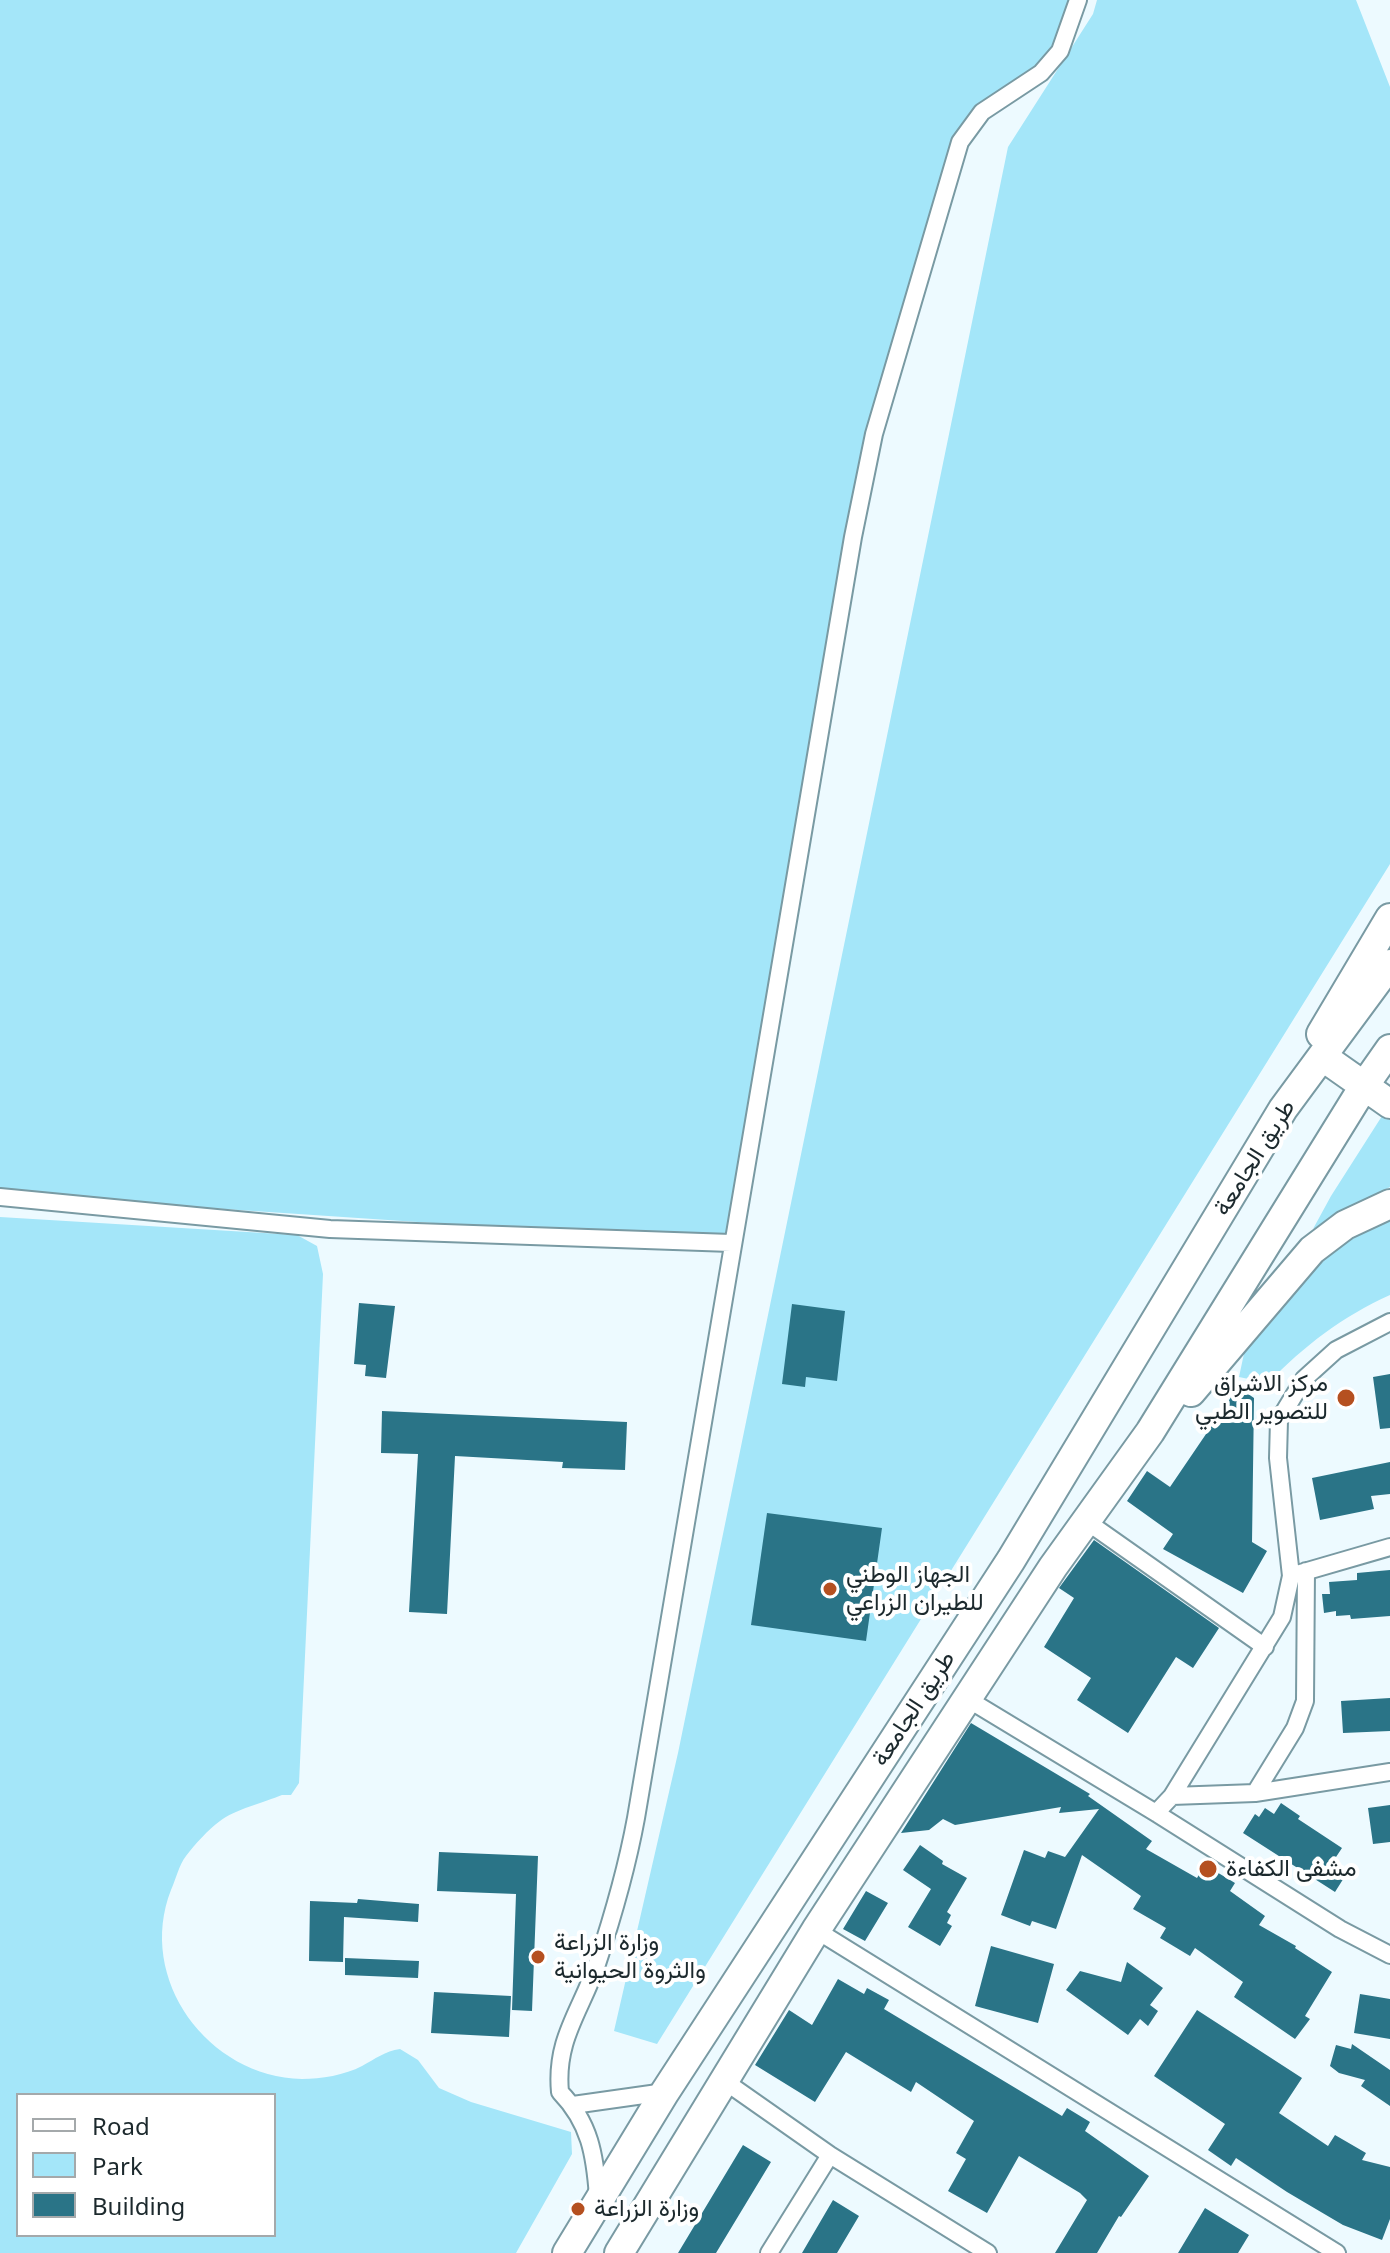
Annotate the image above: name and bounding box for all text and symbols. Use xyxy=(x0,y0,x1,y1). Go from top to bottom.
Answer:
street label: طريق الجامعة xyxy=(1208,1095,1302,1221)
place label: مركز الاشراق للتصوير الطبي xyxy=(1195,1370,1328,1426)
marker: مركز الاشراق للتصوير الطبي xyxy=(1335,1387,1357,1409)
place label: الجهاز الوطني للطيران الزراعي xyxy=(846,1561,984,1617)
marker: الجهاز الوطني للطيران الزراعي xyxy=(821,1580,839,1598)
street label: طريق الجامعة xyxy=(866,1646,962,1772)
place label: مشفى الكفاءة xyxy=(1226,1855,1357,1883)
marker: مشفى الكفاءة xyxy=(1197,1858,1219,1880)
place label: وزارة الزراعة والثروة الحيوانية xyxy=(554,1929,706,1985)
marker: وزارة الزراعة والثروة الحيوانية xyxy=(529,1948,547,1966)
legend xyxy=(16,2093,276,2237)
text: Road xyxy=(92,2109,150,2142)
text: Park xyxy=(92,2149,143,2182)
text: Building xyxy=(92,2189,185,2222)
place label: وزارة الزراعة xyxy=(594,2195,699,2223)
marker: وزارة الزراعة xyxy=(569,2200,587,2218)

